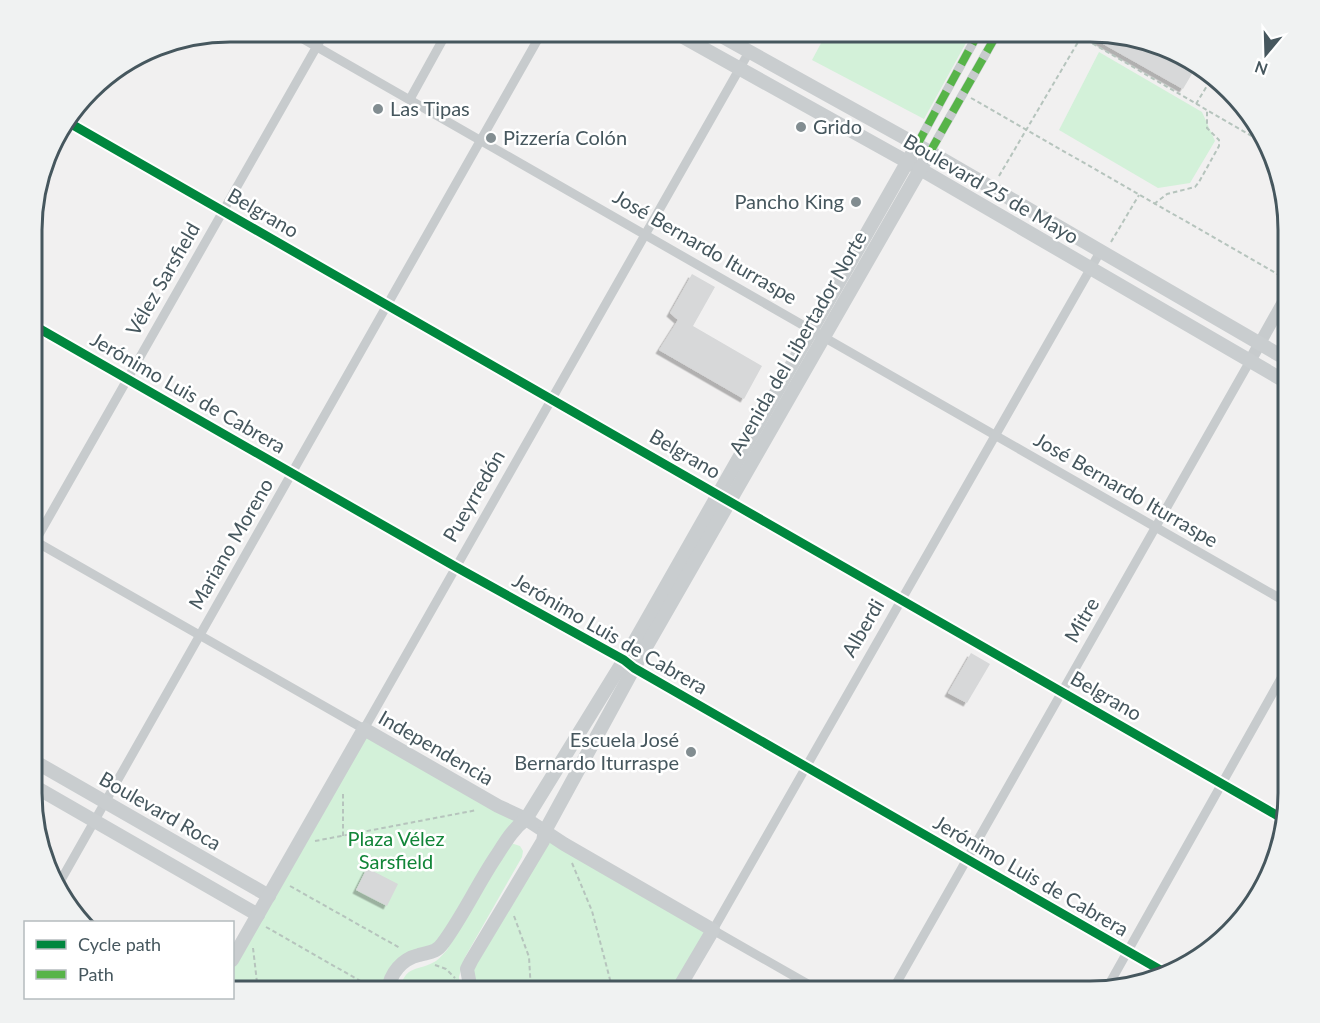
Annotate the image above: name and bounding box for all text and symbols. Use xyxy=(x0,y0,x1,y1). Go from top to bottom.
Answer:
north arrow xyxy=(1236,24,1296,84)
text: N xyxy=(1252,58,1270,80)
place label: Las Tipas xyxy=(390,96,470,120)
marker: Las Tipas xyxy=(371,102,385,116)
place label: Grido xyxy=(813,114,862,138)
marker: Grido xyxy=(794,120,808,134)
place label: Pizzería Colón xyxy=(503,125,627,149)
street label: Boulevard 25 de Mayo xyxy=(900,128,1083,248)
marker: Pizzería Colón xyxy=(484,131,498,145)
street label: Belgrano xyxy=(224,182,303,242)
street label: José Bernardo Iturraspe xyxy=(609,184,802,309)
place label: Pancho King xyxy=(734,189,844,213)
marker: Pancho King xyxy=(849,195,863,209)
street label: Vélez Sarsfield xyxy=(120,218,204,339)
street label: Avenida del Libertador Norte xyxy=(723,226,871,459)
street label: Jerónimo Luis de Cabrera xyxy=(87,326,290,458)
street label: Belgrano xyxy=(646,423,725,483)
street label: José Bernardo Iturraspe xyxy=(1030,427,1223,552)
street label: Pueyrredón xyxy=(437,445,509,546)
street label: Mariano Moreno xyxy=(183,474,277,613)
street label: Jerónimo Luis de Cabrera xyxy=(509,567,712,699)
street label: Mitre xyxy=(1059,593,1103,646)
street label: Alberdi xyxy=(836,594,888,661)
street label: Belgrano xyxy=(1067,665,1146,725)
street label: Independencia xyxy=(375,705,498,790)
place label: Escuela José Bernardo Iturraspe xyxy=(514,727,679,774)
marker: Escuela José Bernardo Iturraspe xyxy=(684,745,698,759)
street label: Boulevard Roca xyxy=(95,766,226,855)
street label: Jerónimo Luis de Cabrera xyxy=(930,809,1133,941)
park label: Plaza Vélez Sarsfield xyxy=(348,826,444,873)
legend xyxy=(24,921,234,999)
text: Cycle path xyxy=(78,933,161,955)
text: Path xyxy=(78,963,114,985)

